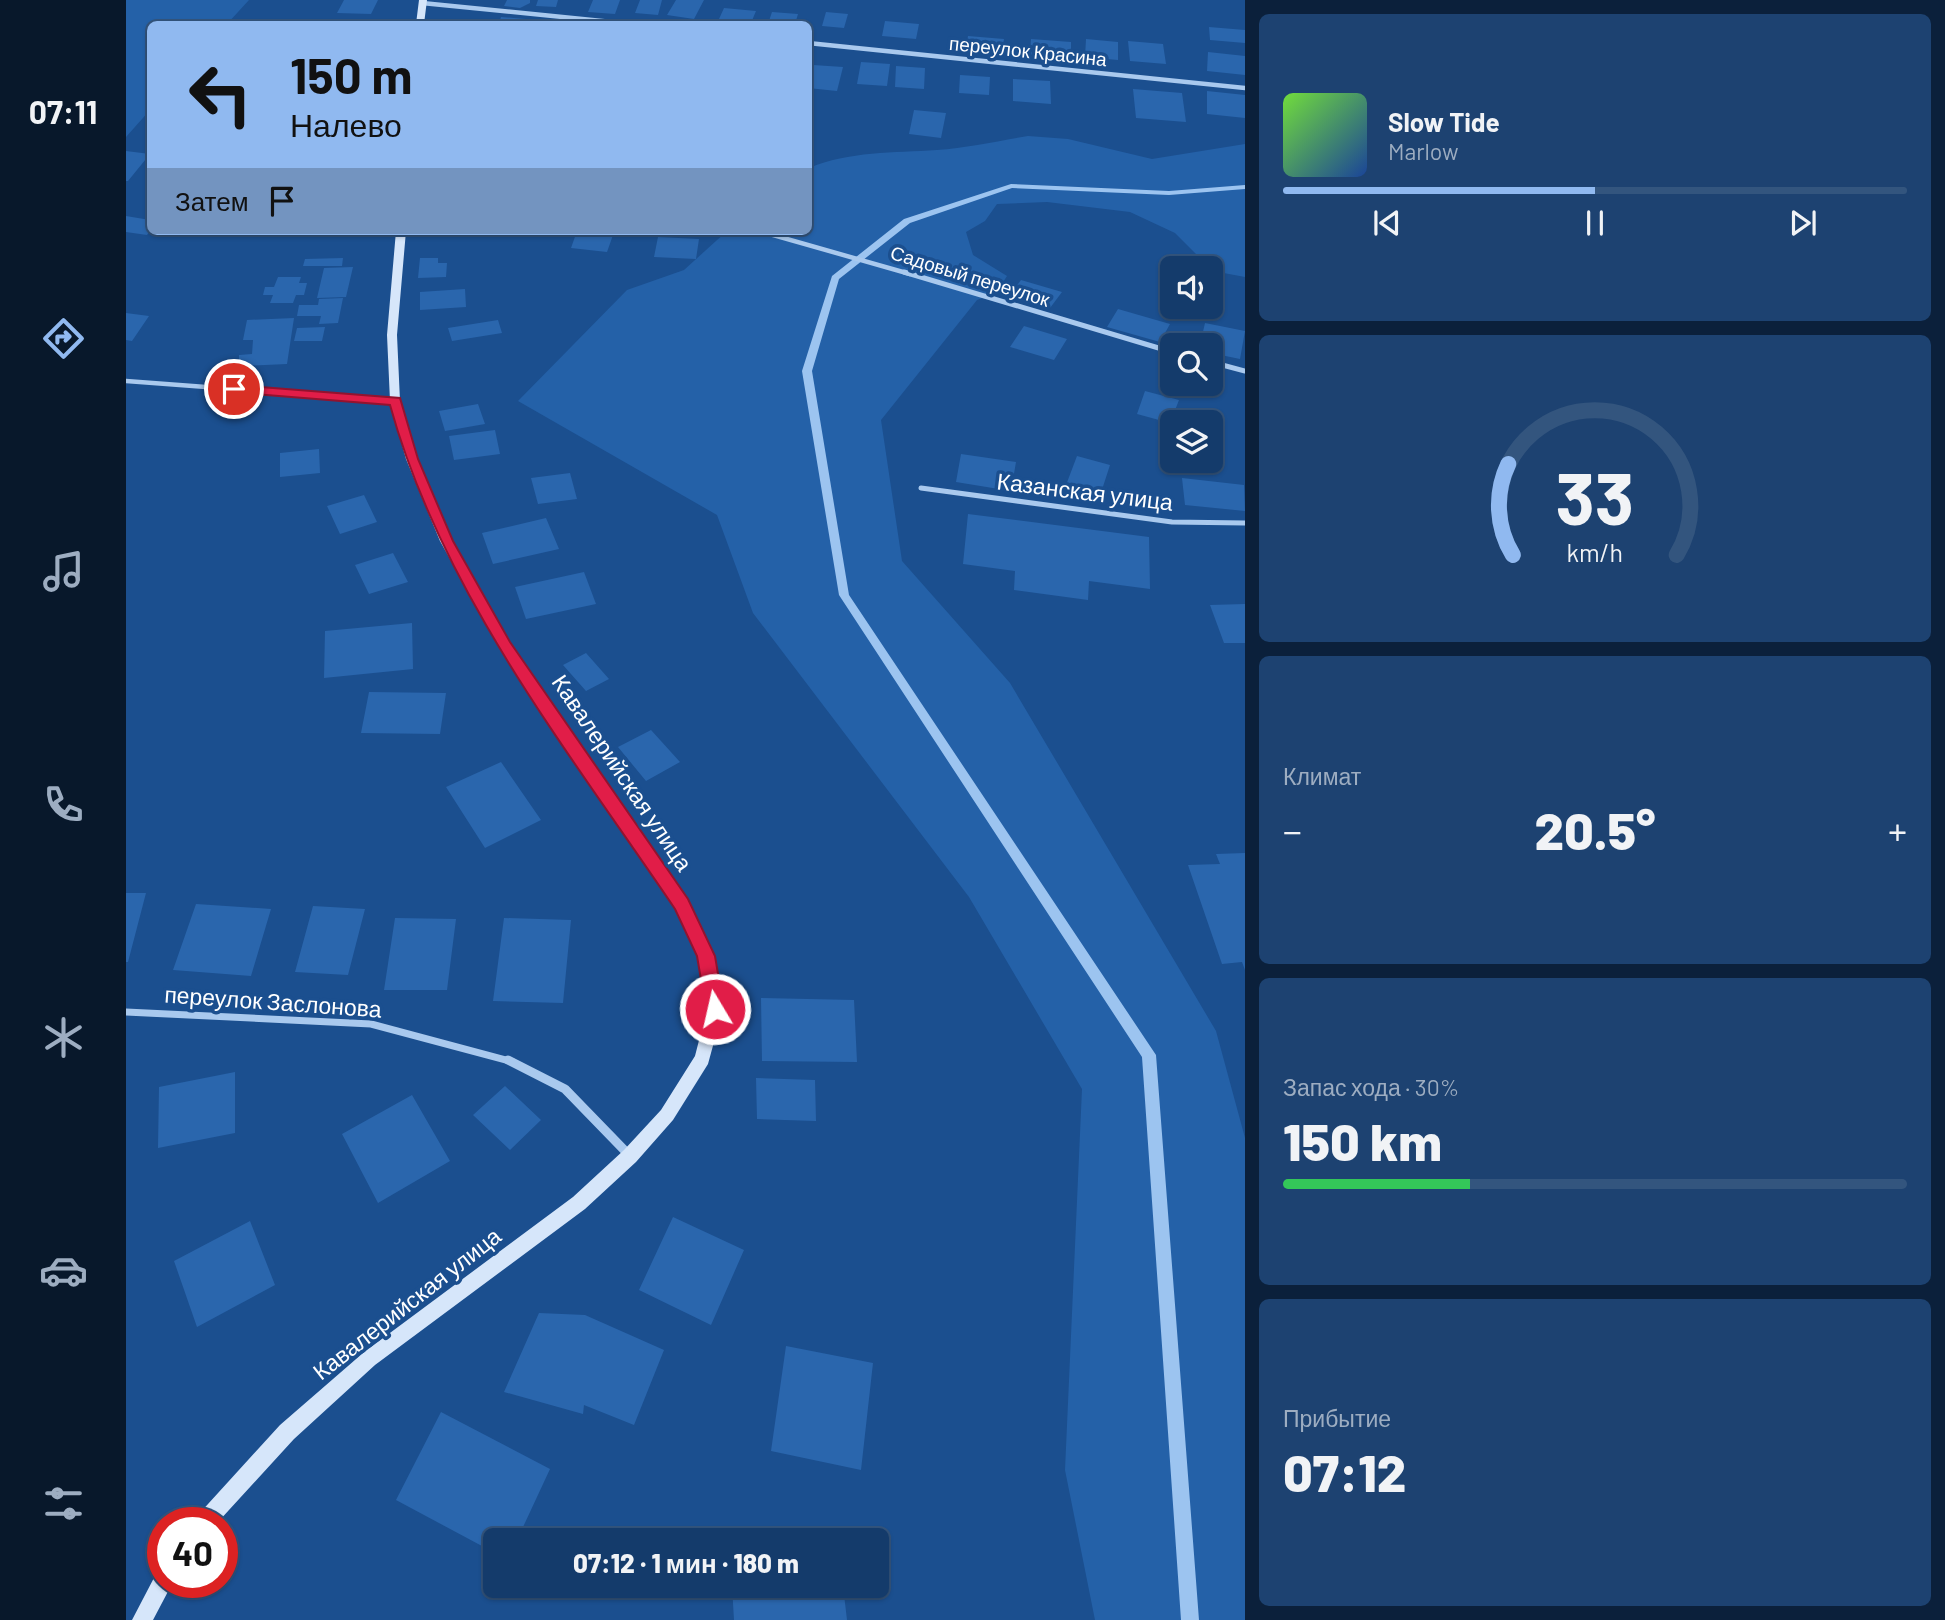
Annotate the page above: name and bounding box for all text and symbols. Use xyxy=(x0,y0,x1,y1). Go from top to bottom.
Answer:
street label: переулок Красина xyxy=(948,31,1108,70)
text: 150 m xyxy=(290,45,412,104)
icon: left xyxy=(175,49,266,140)
text: 07:11 xyxy=(29,92,97,130)
text: Налево xyxy=(290,105,402,143)
text: Slow Tide xyxy=(1388,106,1500,137)
text: Marlow xyxy=(1388,137,1459,165)
icon: arrive xyxy=(263,182,301,220)
text: Затем xyxy=(175,185,249,216)
icon: previous xyxy=(1368,204,1406,242)
icon: pause xyxy=(1576,204,1614,242)
icon: next xyxy=(1784,204,1822,242)
street label: Садовый переулок xyxy=(888,240,1053,311)
map controls xyxy=(1160,256,1223,473)
button: sound xyxy=(1160,256,1223,319)
icon: directions xyxy=(39,314,88,363)
button: search xyxy=(1160,333,1223,396)
pin xyxy=(204,359,264,419)
icon: arrive xyxy=(215,370,253,408)
button: layers xyxy=(1160,410,1223,473)
text: 33 xyxy=(1556,452,1634,540)
street label: Казанская улица xyxy=(996,466,1175,516)
text: km/h xyxy=(1567,537,1623,567)
icon: music xyxy=(39,547,88,596)
street label: Кавалерийская улица xyxy=(547,669,699,876)
text: Климат xyxy=(1283,762,1361,790)
icon: phone xyxy=(39,780,88,829)
text: 20.5° xyxy=(1534,798,1656,860)
text: − xyxy=(1283,807,1302,853)
text: + xyxy=(1888,807,1907,853)
position arrow xyxy=(678,972,752,1046)
street label: переулок Заслонова xyxy=(164,979,383,1023)
icon: climate xyxy=(39,1013,88,1062)
text: Запас хода · 30% xyxy=(1283,1073,1459,1101)
text: 150 km xyxy=(1283,1109,1442,1171)
street label: Кавалерийская улица xyxy=(307,1221,506,1385)
icon: car xyxy=(39,1246,88,1295)
text: Прибытие xyxy=(1283,1404,1391,1432)
text: 07:12 xyxy=(1283,1440,1406,1502)
icon: filters xyxy=(39,1479,88,1528)
speed limit sign: 40 xyxy=(147,1507,238,1598)
text: 07:12 · 1 мин · 180 m xyxy=(573,1547,799,1578)

